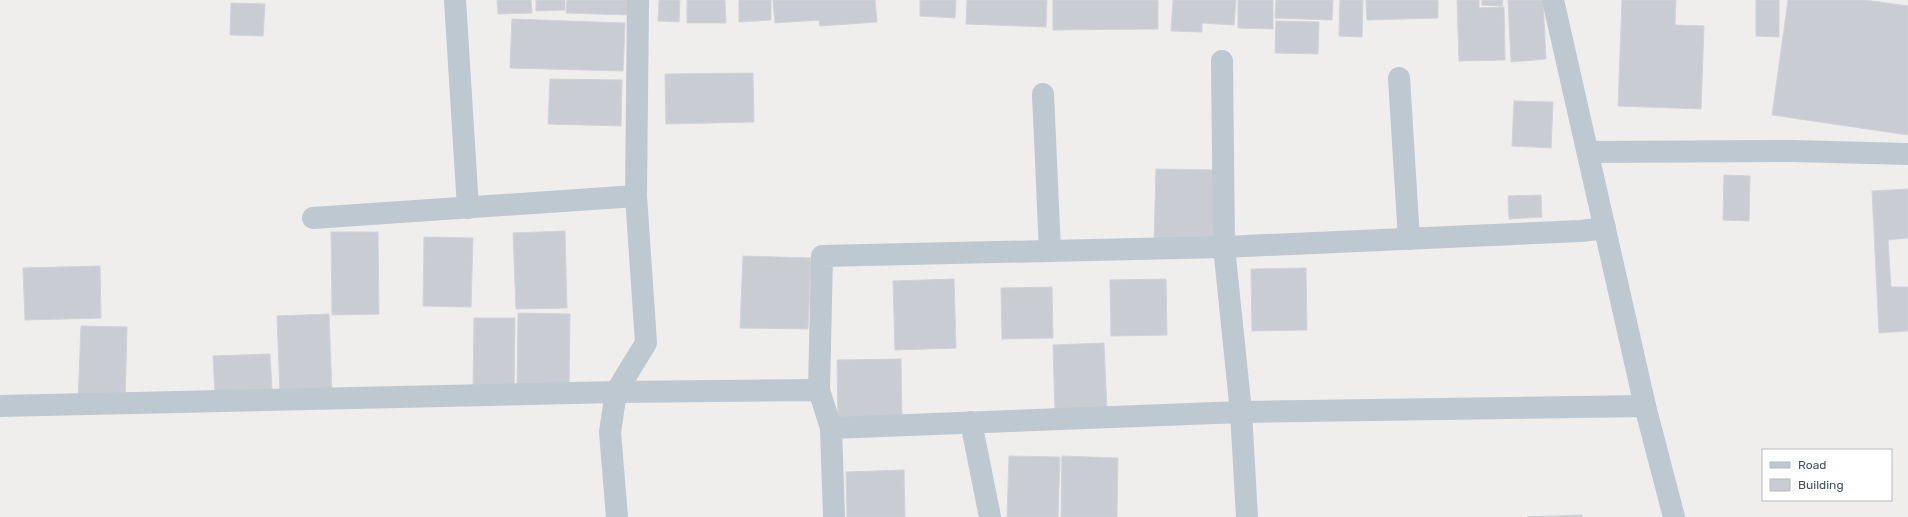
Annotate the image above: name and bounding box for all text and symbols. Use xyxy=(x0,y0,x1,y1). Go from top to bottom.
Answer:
legend xyxy=(1762,449,1892,501)
text: Road xyxy=(1798,458,1826,472)
text: Building xyxy=(1798,478,1844,492)

